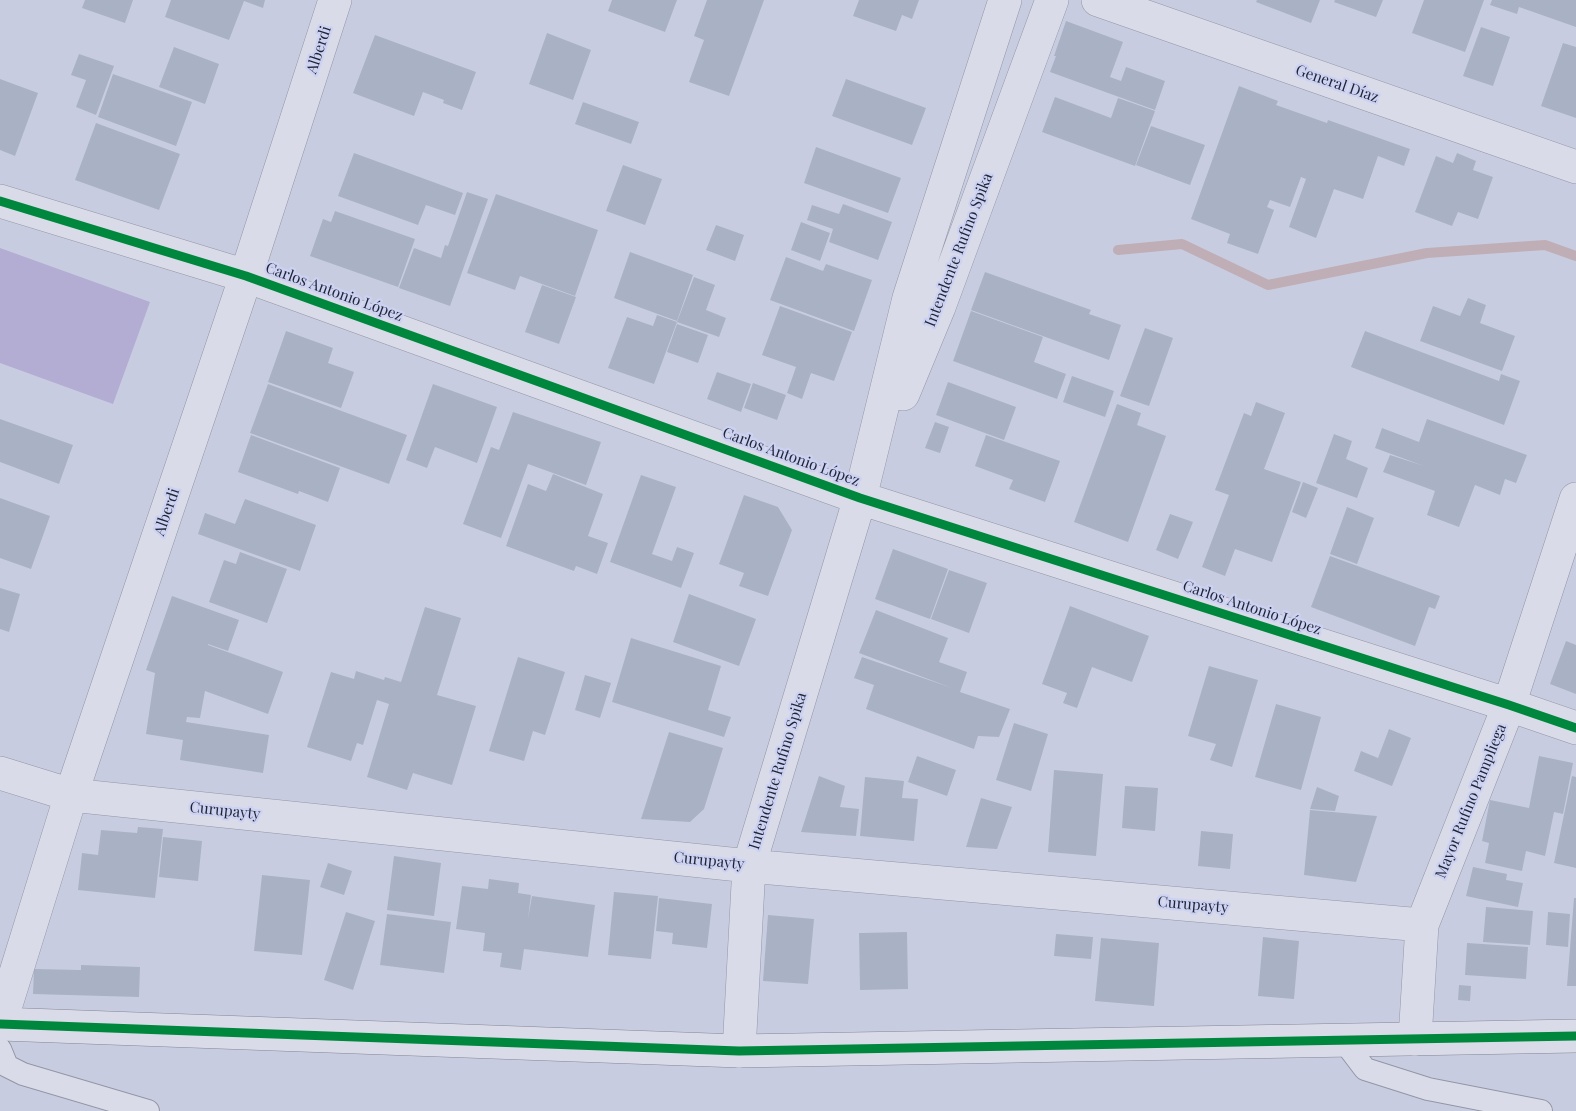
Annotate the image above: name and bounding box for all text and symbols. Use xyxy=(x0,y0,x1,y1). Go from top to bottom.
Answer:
street label: Alberdi xyxy=(303,24,335,76)
street label: General Díaz xyxy=(1293,61,1381,107)
street label: Intendente Rufino Spika xyxy=(921,171,997,329)
street label: Carlos Antonio López xyxy=(263,259,405,325)
street label: Carlos Antonio López xyxy=(720,424,862,490)
street label: Alberdi xyxy=(150,486,184,538)
street label: Carlos Antonio López xyxy=(1180,577,1324,639)
street label: Intendente Rufino Spika xyxy=(746,690,810,852)
street label: Mayor Rufino Pampliega xyxy=(1432,721,1510,881)
street label: Curupayty xyxy=(189,798,261,824)
street label: Curupayty xyxy=(673,848,745,874)
street label: Curupayty xyxy=(1157,893,1229,917)

